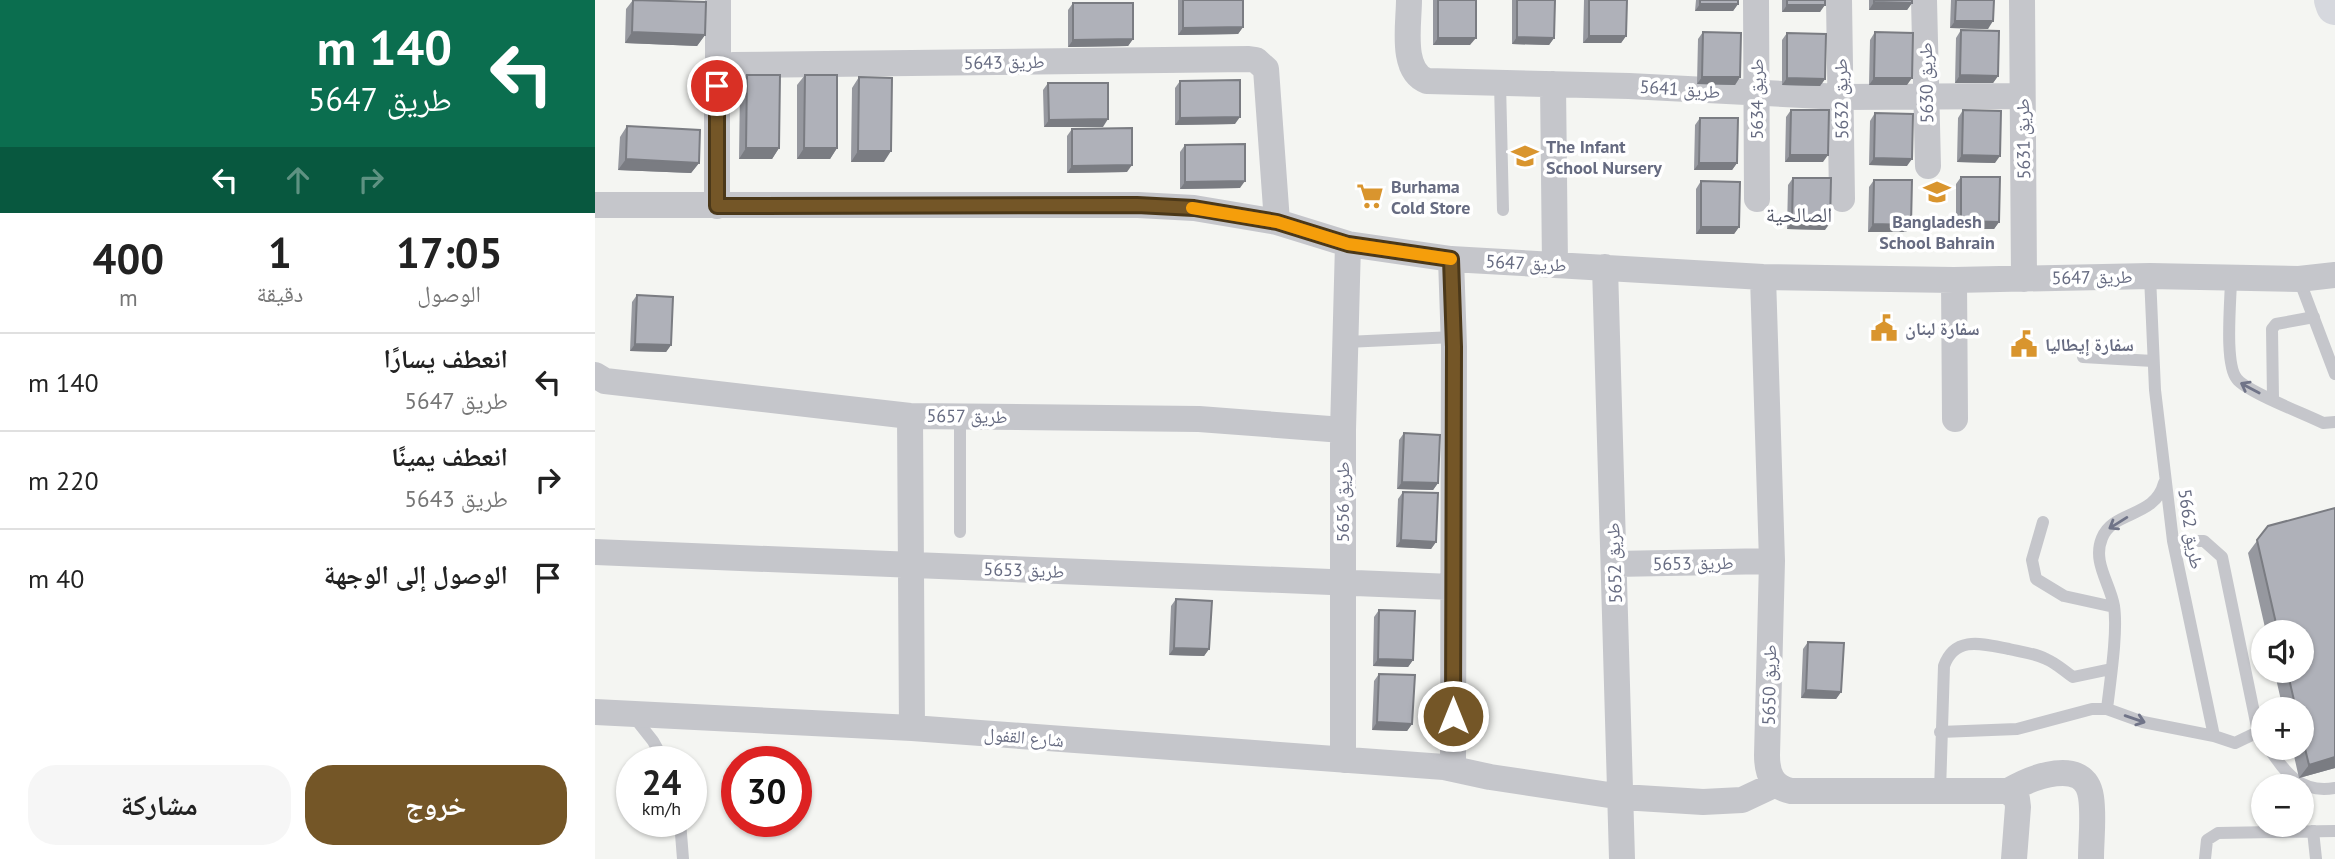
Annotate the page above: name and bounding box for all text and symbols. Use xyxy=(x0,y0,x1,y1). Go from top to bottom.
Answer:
text: 140 m xyxy=(317,15,452,79)
icon: left xyxy=(476,28,567,119)
street label: طريق 5630 xyxy=(1914,42,1938,124)
street label: طريق 5643 xyxy=(963,50,1045,74)
pin xyxy=(687,56,747,116)
street label: طريق 5632 xyxy=(1829,58,1853,140)
street label: طريق 5634 xyxy=(1745,59,1768,139)
icon: arrive xyxy=(698,67,736,105)
street label: طريق 5641 xyxy=(1639,75,1721,103)
text: طريق 5647 xyxy=(308,78,452,120)
street label: طريق 5631 xyxy=(2011,98,2035,180)
place label: The Infant School Nursery xyxy=(1546,135,1662,179)
school or university icon: The Infant School Nursery xyxy=(1510,141,1540,171)
icon: left xyxy=(206,161,244,199)
icon: ahead xyxy=(279,161,317,199)
icon: right xyxy=(352,161,390,199)
place label: Burhama Cold Store xyxy=(1391,175,1471,219)
school or university icon: Bangladesh School Bahrain xyxy=(1922,177,1952,207)
supermarket icon: Burhama Cold Store xyxy=(1355,181,1385,211)
district label: الصالحية xyxy=(1766,201,1832,228)
place label: Bangladesh School Bahrain xyxy=(1879,210,1995,254)
text: 1 xyxy=(268,225,292,280)
text: 17:05 xyxy=(396,225,502,280)
text: 400 xyxy=(93,231,164,286)
street label: طريق 5647 xyxy=(1485,249,1567,277)
street label: طريق 5647 xyxy=(2051,265,2133,289)
text: دقيقة xyxy=(257,279,303,308)
text: الوصول xyxy=(417,279,481,308)
text: m xyxy=(119,283,138,312)
public building icon: سفارة لبنان xyxy=(1869,313,1899,343)
place label: سفارة لبنان xyxy=(1905,317,1980,340)
public building icon: سفارة إيطاليا xyxy=(2009,329,2039,359)
place label: سفارة إيطاليا xyxy=(2045,333,2134,356)
text: انعطف يسارًا xyxy=(384,342,508,375)
icon: left xyxy=(529,363,567,401)
text: 140 m xyxy=(28,366,99,399)
one-way arrow xyxy=(2240,380,2261,394)
text: طريق 5647 xyxy=(405,386,508,415)
street label: طريق 5657 xyxy=(926,404,1008,428)
text: انعطف يمينًا xyxy=(391,440,508,473)
icon: right xyxy=(529,461,567,499)
street label: طريق 5656 xyxy=(1331,462,1354,542)
text: 220 m xyxy=(28,464,99,497)
text: طريق 5643 xyxy=(405,484,508,513)
street label: طريق 5662 xyxy=(2173,487,2209,571)
one-way arrow xyxy=(2109,516,2128,531)
street label: طريق 5652 xyxy=(1601,522,1627,604)
street label: طريق 5653 xyxy=(1652,551,1734,575)
street label: طريق 5653 xyxy=(983,557,1065,583)
text: الوصول إلى الوجهة xyxy=(324,558,508,591)
icon: arrive xyxy=(529,559,567,597)
text: 40 m xyxy=(28,562,84,595)
map controls xyxy=(2251,620,2314,837)
button: sound xyxy=(2251,620,2314,683)
street label: طريق 5650 xyxy=(1757,644,1781,726)
position arrow xyxy=(1416,679,1490,753)
button: + xyxy=(2251,697,2314,760)
one-way arrow xyxy=(2124,714,2146,726)
street label: شارع القفول xyxy=(983,722,1065,752)
speed limit sign: 30 xyxy=(721,746,812,837)
text: 24 xyxy=(642,759,681,805)
button: مشاركة xyxy=(28,765,291,845)
button: خروج xyxy=(305,765,567,845)
button: − xyxy=(2251,774,2314,837)
text: km/h xyxy=(642,797,681,820)

